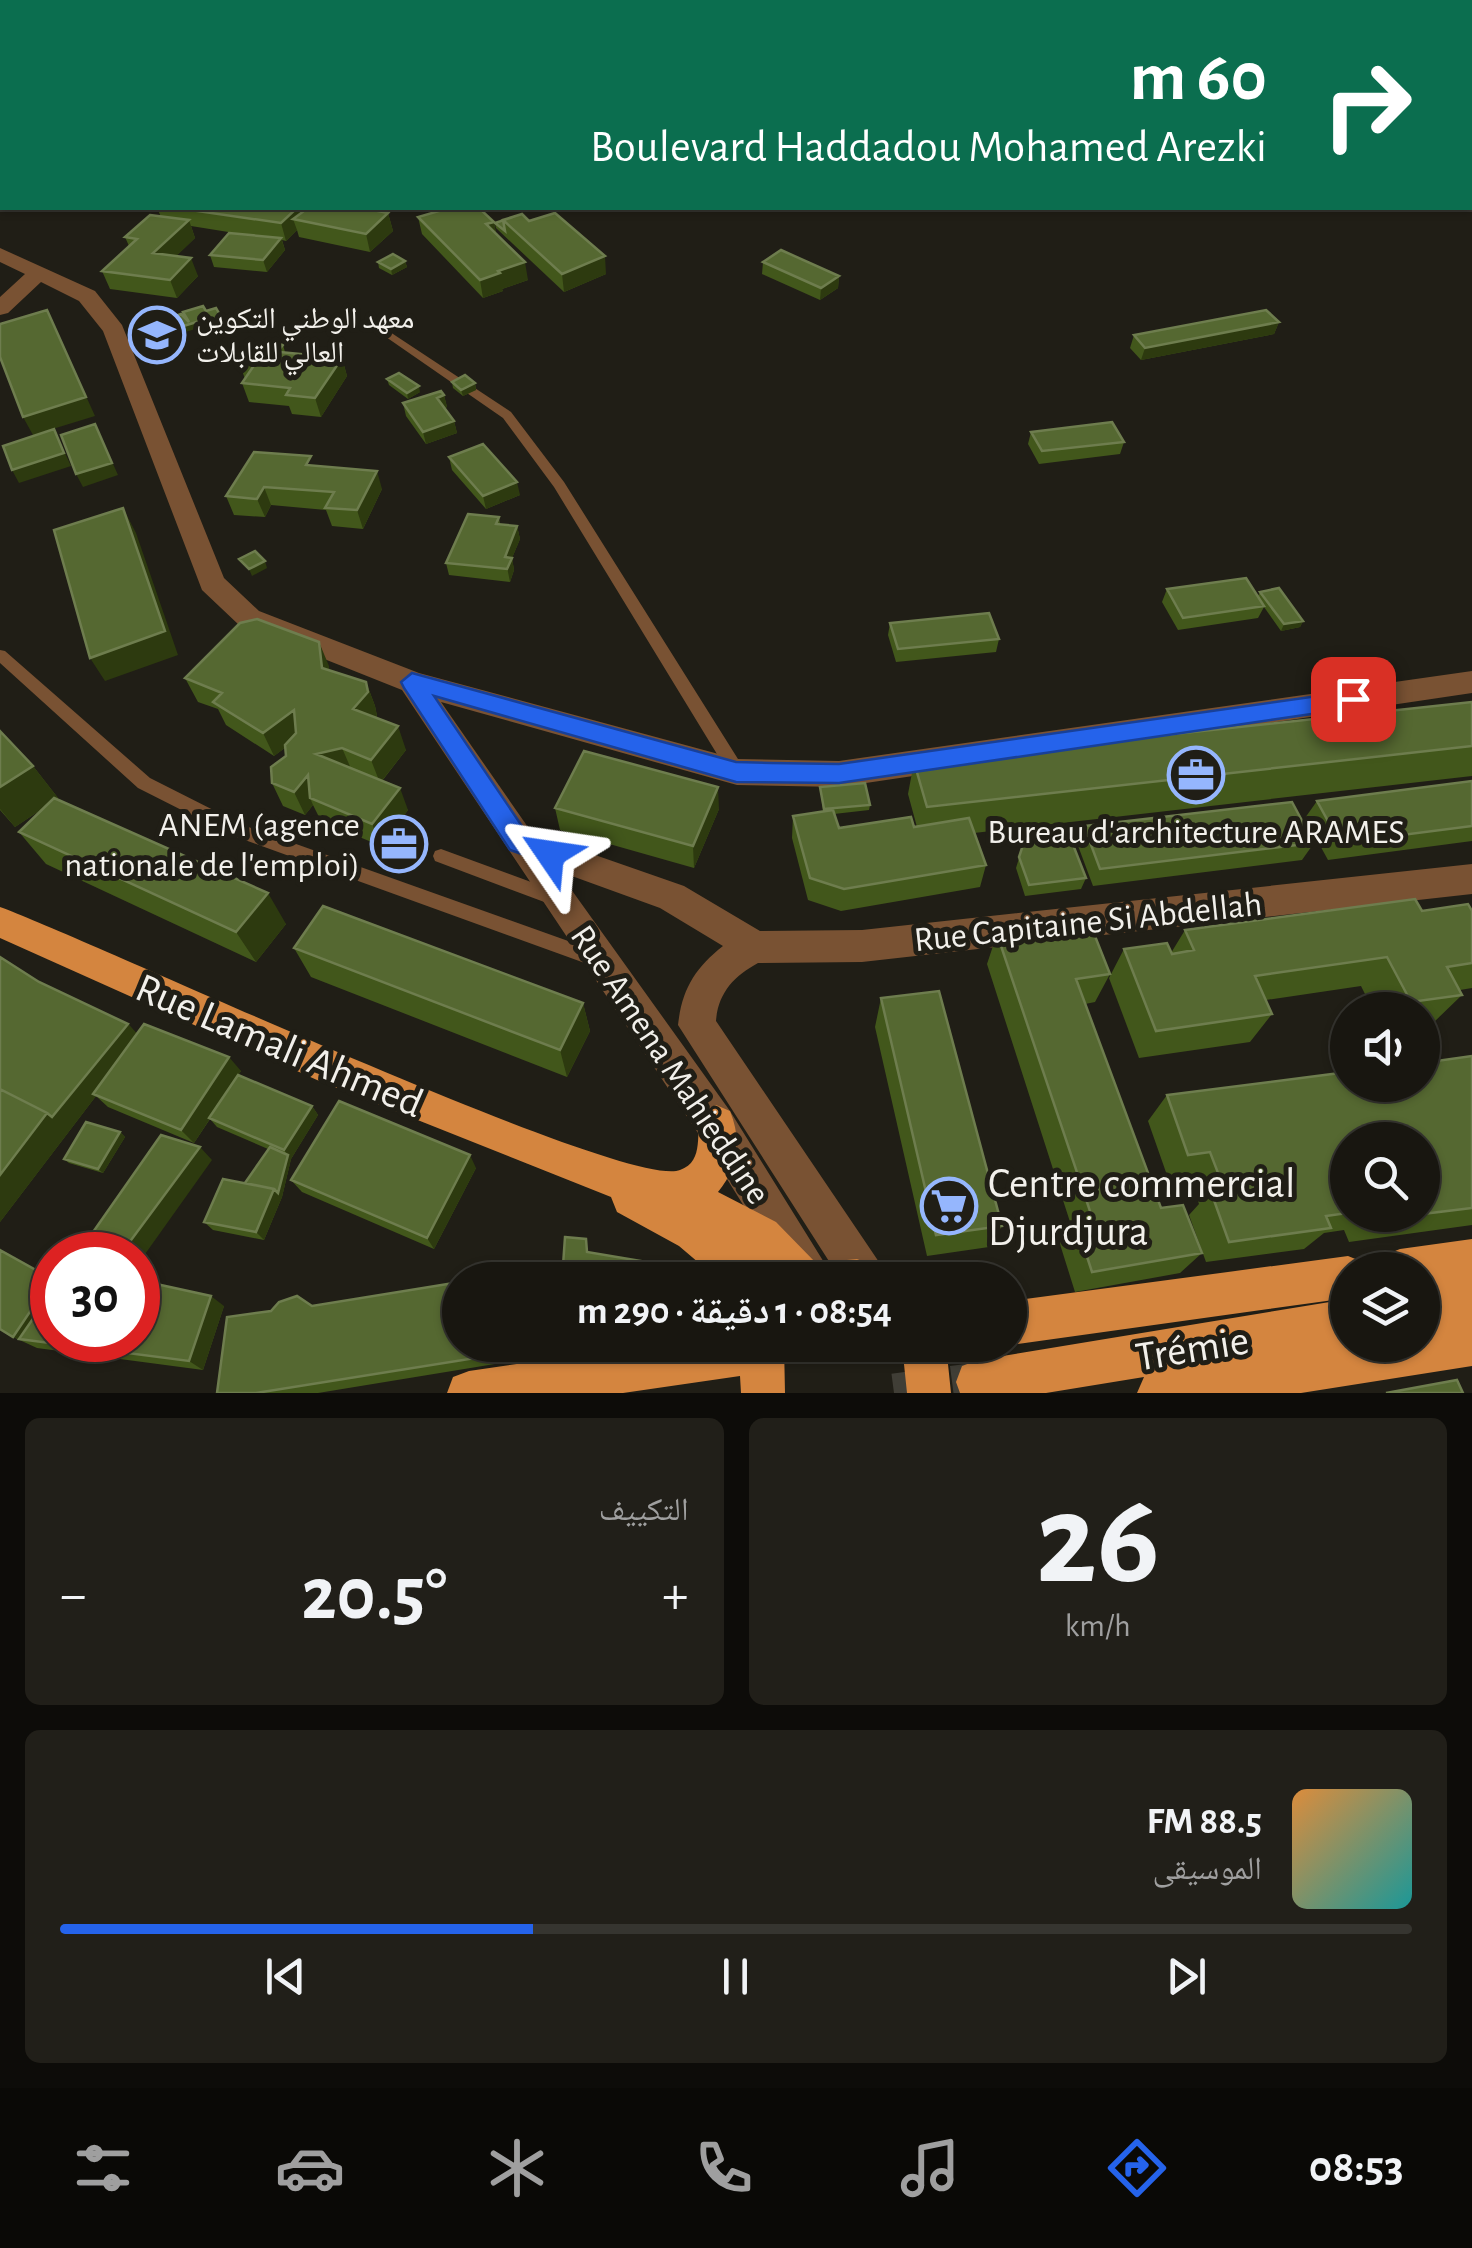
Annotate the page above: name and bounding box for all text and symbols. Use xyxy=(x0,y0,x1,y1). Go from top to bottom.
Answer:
icon: right xyxy=(1302,40,1432,170)
text: 60 m xyxy=(1130,43,1267,113)
text: Boulevard Haddadou Mohamed Arezki xyxy=(590,125,1267,170)
place label: معهد الوطني التكوين العالي للقابلات xyxy=(196,304,414,376)
school or university icon: معهد الوطني التكوين العالي للقابلات xyxy=(127,305,187,365)
pin xyxy=(1311,657,1396,742)
icon: arrive xyxy=(1326,672,1381,727)
office icon: Bureau d'architecture ARAMES xyxy=(1166,745,1226,805)
position arrow xyxy=(498,802,602,906)
place label: ANEM (agence nationale de l'emploi) xyxy=(64,808,360,883)
office icon: ANEM (agence nationale de l'emploi) xyxy=(369,814,429,874)
place label: Bureau d'architecture ARAMES xyxy=(987,815,1405,850)
street label: Rue Capitaine Si Abdellah xyxy=(912,887,1264,958)
street label: Rue Amena Mahieddine xyxy=(564,919,776,1210)
street label: Rue Lamali Ahmed xyxy=(129,966,429,1125)
map controls xyxy=(1330,992,1440,1362)
button: sound xyxy=(1330,992,1440,1102)
button: search xyxy=(1330,1122,1440,1232)
place label: Centre commercial Djurdjura xyxy=(988,1163,1295,1253)
supermarket icon: Centre commercial Djurdjura xyxy=(919,1176,979,1236)
speed limit sign: 30 xyxy=(30,1232,160,1362)
button: layers xyxy=(1330,1252,1440,1362)
text: 08:54 · 1 دقيقة · 290 m xyxy=(577,1293,892,1331)
street label: Trémie xyxy=(1133,1319,1252,1379)
text: 26 xyxy=(1036,1477,1160,1607)
text: التكييف xyxy=(599,1494,689,1526)
text: 20.5° xyxy=(301,1558,447,1633)
text: − xyxy=(60,1568,86,1623)
text: + xyxy=(662,1568,688,1623)
text: km/h xyxy=(1065,1610,1131,1642)
text: 88.5 FM xyxy=(1146,1803,1262,1841)
text: الموسيقى xyxy=(1152,1853,1262,1885)
icon: previous xyxy=(258,1949,313,2004)
icon: pause xyxy=(708,1949,763,2004)
icon: next xyxy=(1159,1949,1214,2004)
icon: filters xyxy=(68,2133,138,2203)
icon: car xyxy=(275,2133,345,2203)
icon: climate xyxy=(482,2133,552,2203)
icon: phone xyxy=(689,2133,759,2203)
icon: music xyxy=(895,2133,965,2203)
icon: directions xyxy=(1102,2133,1172,2203)
text: 08:53 xyxy=(1309,2145,1404,2190)

